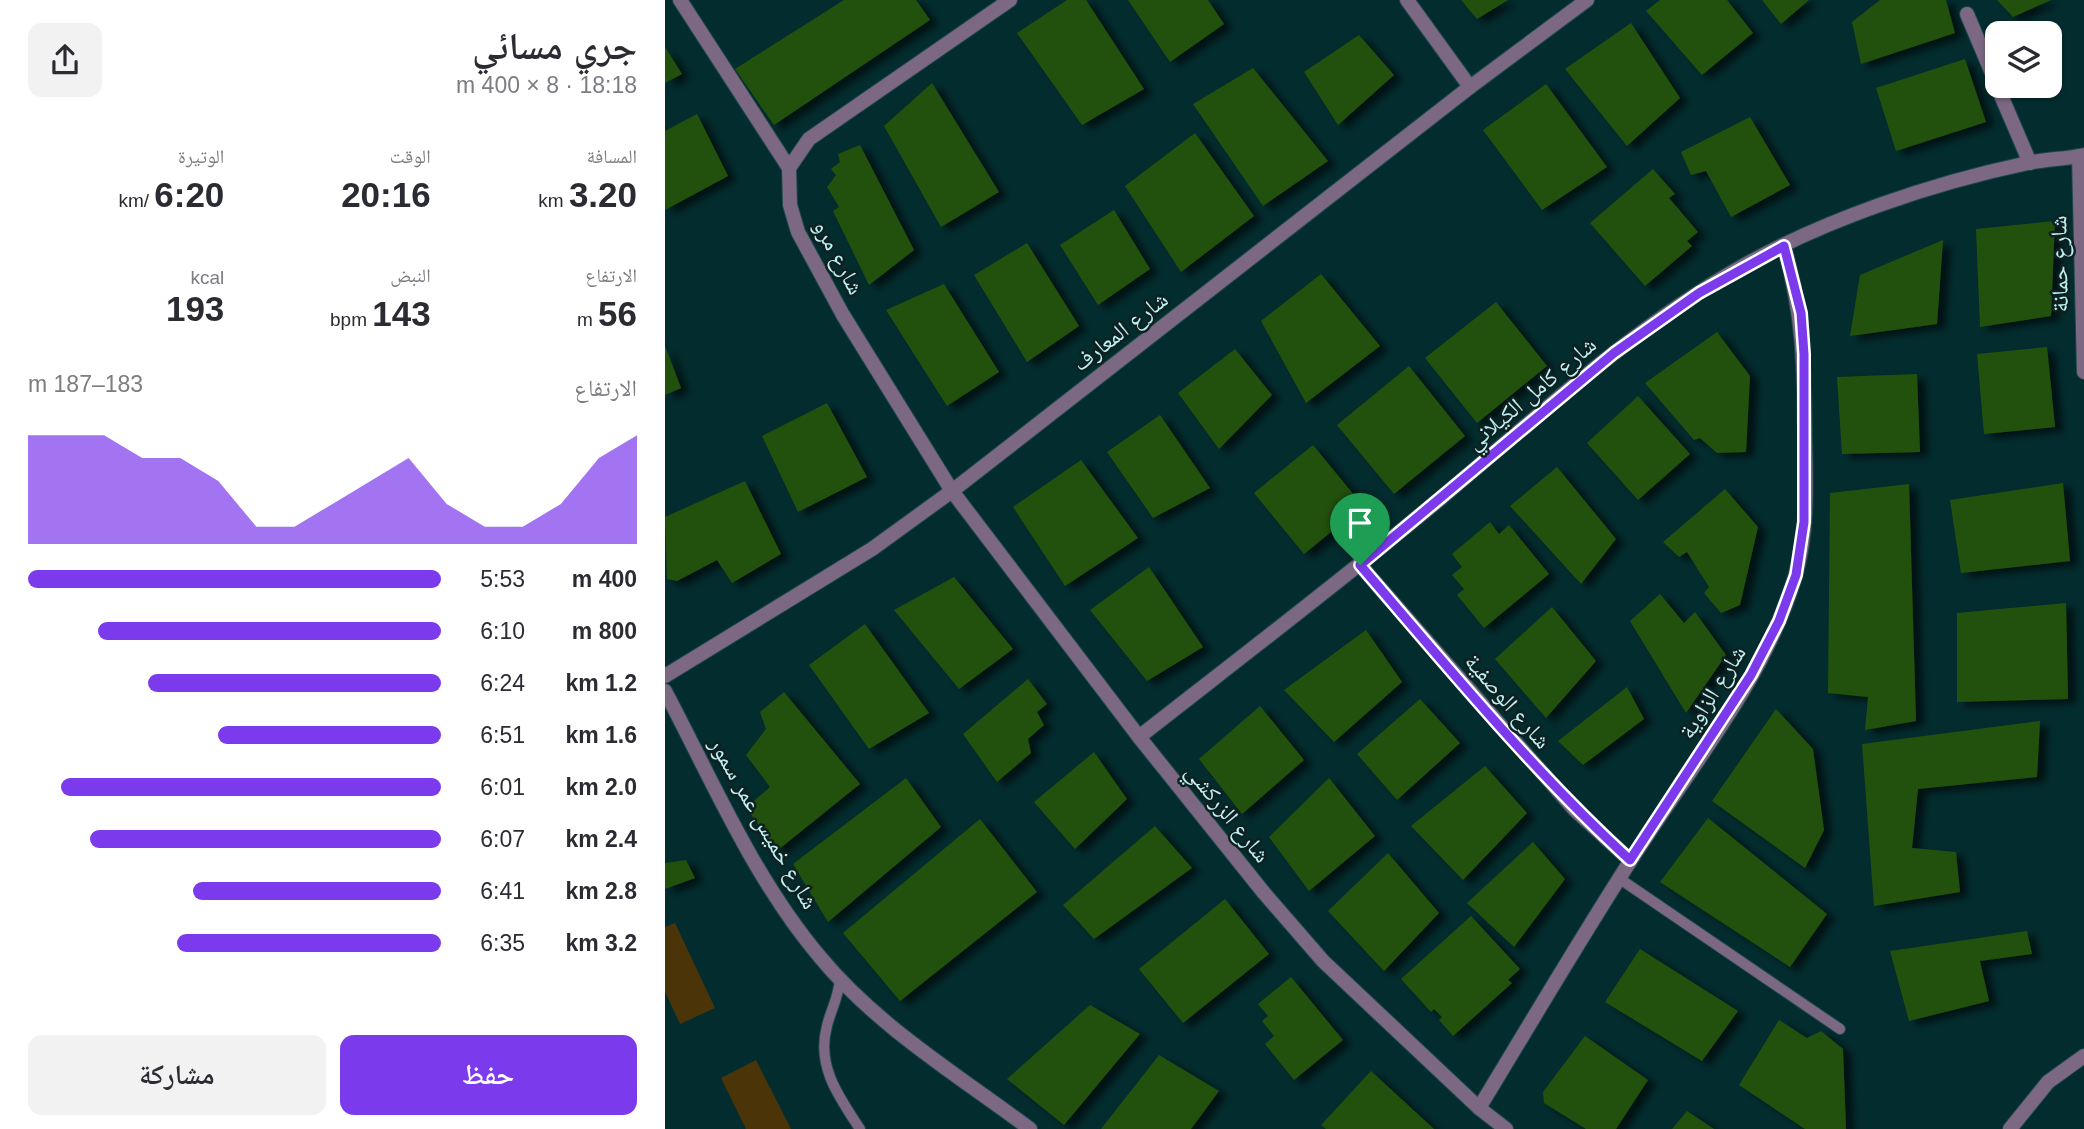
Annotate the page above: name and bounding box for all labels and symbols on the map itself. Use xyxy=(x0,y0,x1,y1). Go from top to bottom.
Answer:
street label: شارع مرو xyxy=(807,215,869,300)
street label: شارع حمانة xyxy=(2045,215,2075,313)
street label: شارع المعارف xyxy=(1067,286,1174,378)
street label: شارع كامل الكيلاني xyxy=(1461,331,1605,459)
pin xyxy=(1330,493,1390,565)
street label: شارع الزاوية xyxy=(1673,641,1752,744)
street label: شارع الوصفية xyxy=(1458,648,1556,755)
street label: شارع خميس عمر سمور xyxy=(702,732,824,914)
street label: شارع الزركشي xyxy=(1176,758,1276,871)

